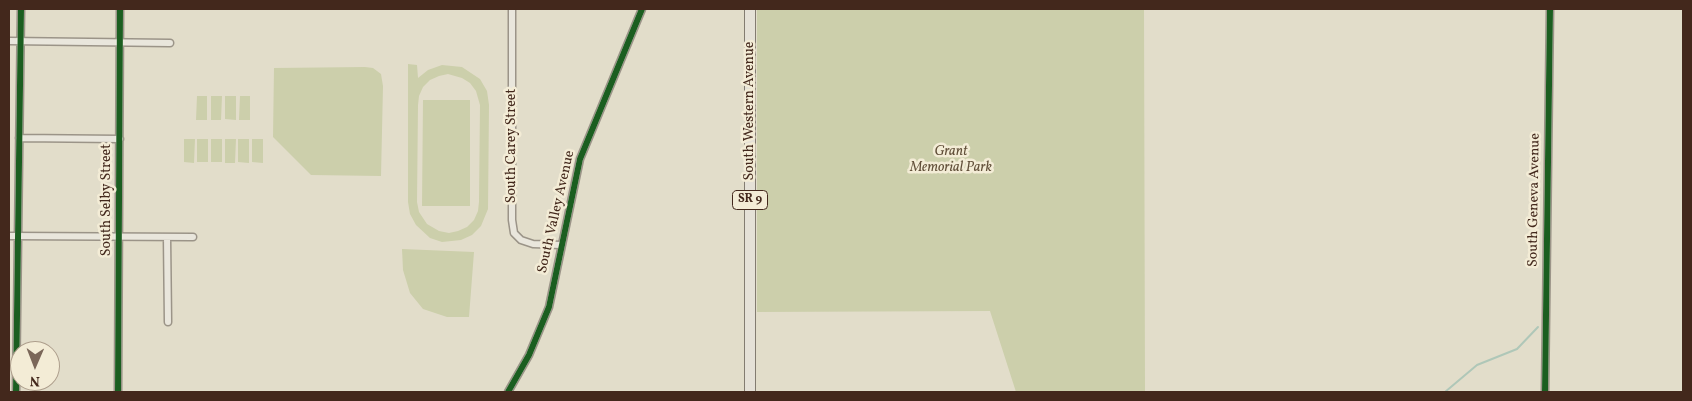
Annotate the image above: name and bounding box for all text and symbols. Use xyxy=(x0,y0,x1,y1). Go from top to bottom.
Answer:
street label: South Western Avenue xyxy=(742,42,758,180)
street label: South Carey Street xyxy=(504,89,520,203)
street label: South Geneva Avenue xyxy=(1525,133,1545,267)
street label: South Selby Street xyxy=(99,144,115,256)
park label: Grant Memorial Park xyxy=(910,144,992,176)
street label: South Valley Avenue xyxy=(535,149,579,275)
road number: SR 9 xyxy=(732,190,768,210)
north arrow xyxy=(10,341,60,391)
text: N xyxy=(30,371,40,390)

